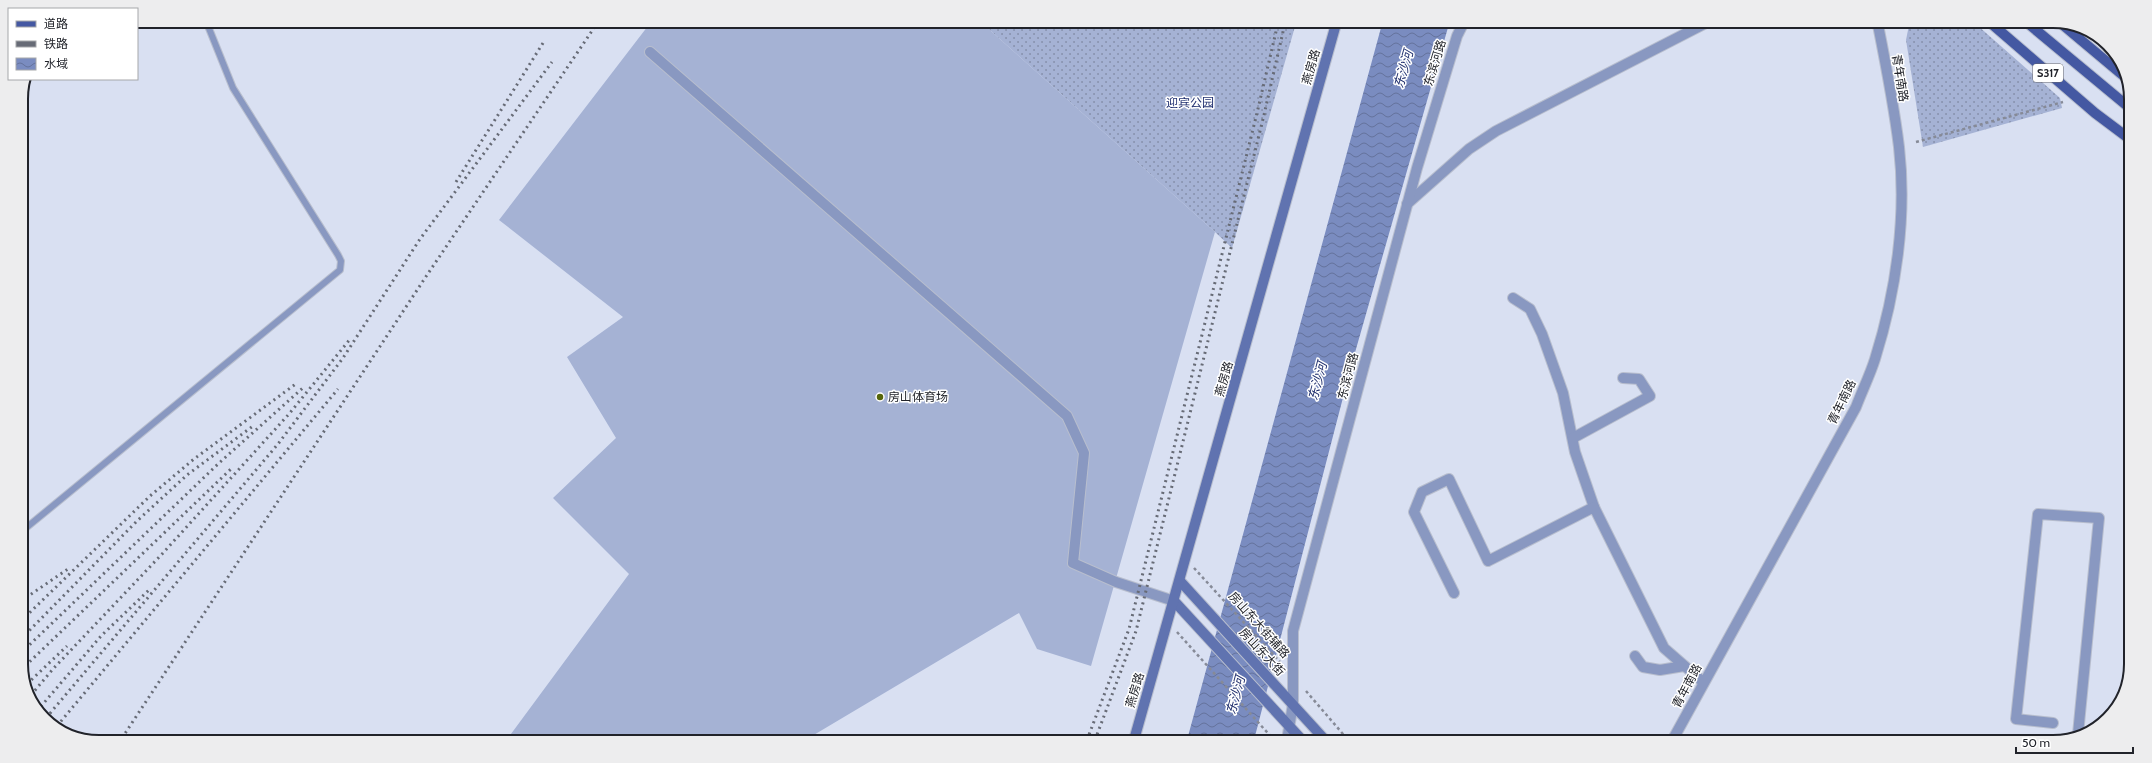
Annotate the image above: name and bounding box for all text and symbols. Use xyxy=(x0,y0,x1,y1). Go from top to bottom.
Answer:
legend xyxy=(8,8,138,80)
text: 道路 xyxy=(44,16,68,31)
text: 铁路 xyxy=(44,36,68,51)
street label: 东滨河路 xyxy=(1420,38,1449,88)
water label: 东沙河 xyxy=(1390,45,1417,90)
street label: 燕房路 xyxy=(1298,47,1323,86)
street label: 青年南路 xyxy=(1889,53,1912,103)
text: 水域 xyxy=(44,56,68,71)
road number: S317 xyxy=(2033,64,2063,82)
park label: 迎宾公园 xyxy=(1166,95,1214,110)
street label: 东滨河路 xyxy=(1334,351,1361,401)
water label: 东沙河 xyxy=(1304,357,1331,402)
street label: 燕房路 xyxy=(1211,359,1236,398)
street label: 青年南路 xyxy=(1824,377,1859,427)
place label: 房山体育场 xyxy=(888,389,948,404)
marker: 房山体育场 xyxy=(875,392,885,402)
street label: 房山东大街辅路 xyxy=(1226,589,1292,661)
street label: 房山东大街 xyxy=(1236,625,1288,679)
street label: 青年南路 xyxy=(1669,661,1704,710)
street label: 燕房路 xyxy=(1122,670,1147,709)
water label: 东沙河 xyxy=(1222,671,1249,716)
scale bar xyxy=(2016,729,2133,755)
text: 50 m xyxy=(2022,735,2050,750)

